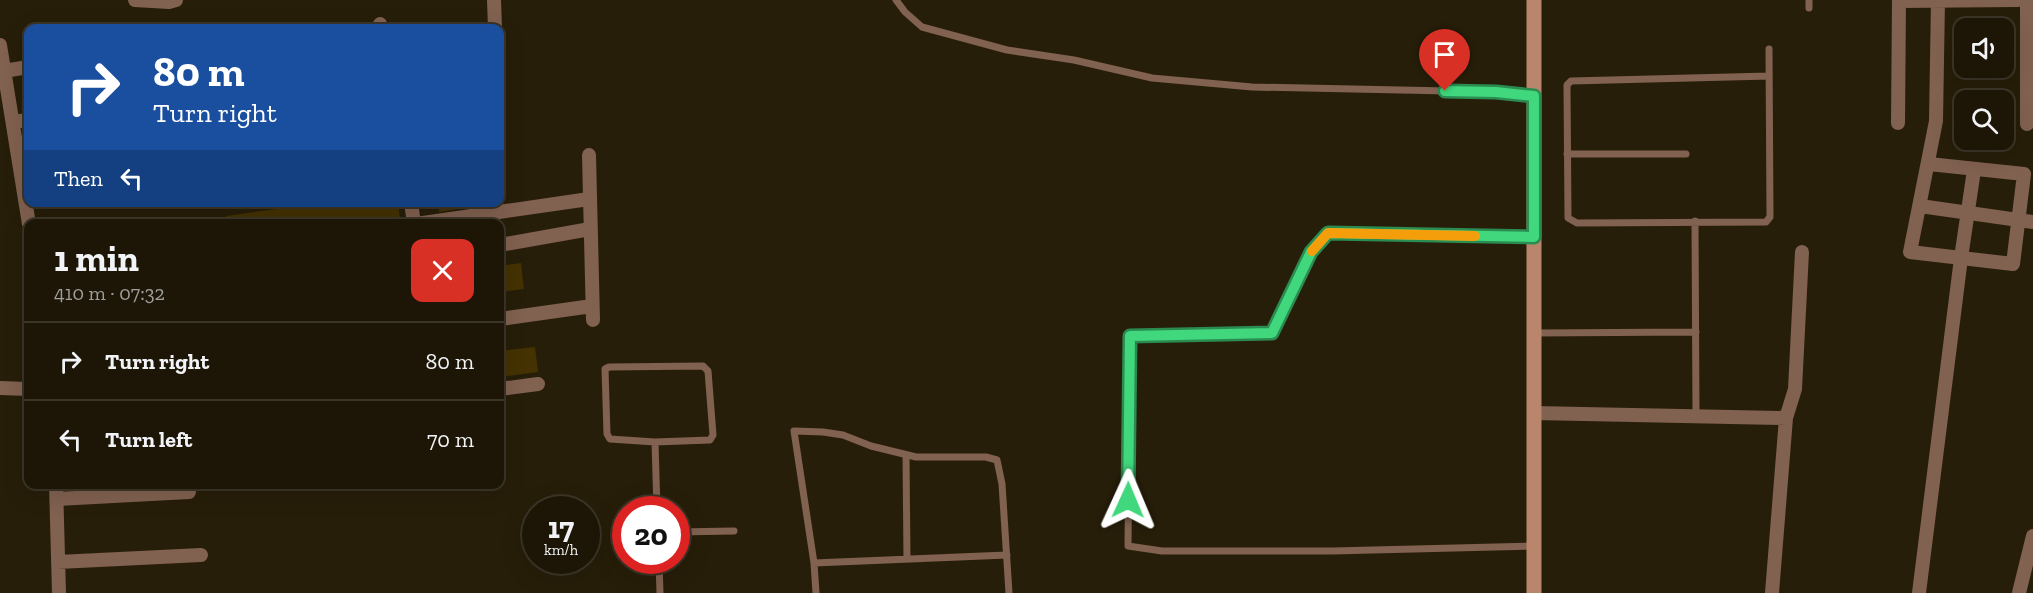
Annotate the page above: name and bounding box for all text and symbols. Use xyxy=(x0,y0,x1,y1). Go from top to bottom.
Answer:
map controls xyxy=(1954,18,2014,150)
button: sound xyxy=(1954,18,2014,78)
pin xyxy=(1419,29,1470,91)
icon: arrive xyxy=(1428,38,1461,71)
text: 80 m xyxy=(153,46,244,97)
icon: right xyxy=(54,48,132,126)
button: search xyxy=(1954,90,2014,150)
text: Turn right xyxy=(153,97,277,129)
icon: left xyxy=(115,162,148,195)
text: Then xyxy=(54,165,103,192)
text: 1 min xyxy=(54,237,139,280)
button: close xyxy=(411,239,474,302)
text: 410 m · 07:32 xyxy=(54,281,165,305)
icon: right xyxy=(54,345,87,378)
text: Turn right xyxy=(105,348,209,375)
text: 80 m xyxy=(426,348,474,375)
icon: left xyxy=(54,423,87,456)
text: Turn left xyxy=(105,426,192,453)
text: 70 m xyxy=(427,426,474,453)
position arrow xyxy=(1096,468,1160,532)
speed limit sign: 20 xyxy=(612,496,690,574)
text: 17 xyxy=(548,510,574,546)
text: km/h xyxy=(544,541,578,559)

